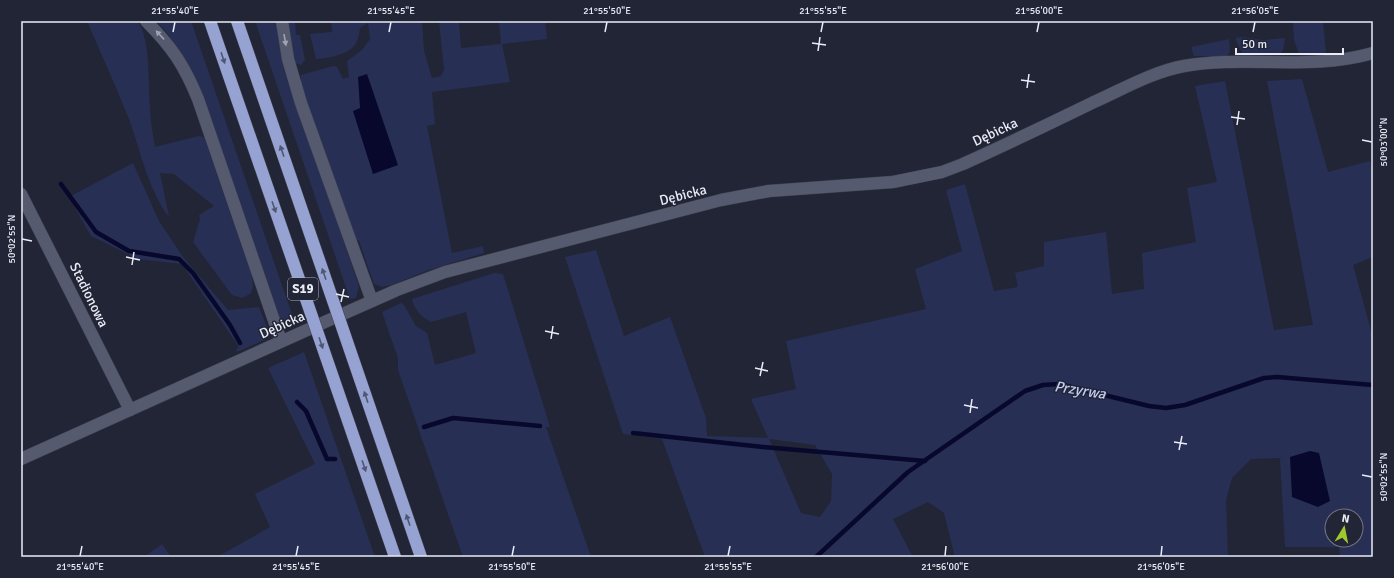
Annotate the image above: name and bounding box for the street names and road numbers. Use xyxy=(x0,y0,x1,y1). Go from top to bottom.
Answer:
street label: Dębicka xyxy=(970,114,1020,150)
street label: Dębicka xyxy=(658,181,708,209)
street label: Stadionowa xyxy=(66,260,112,330)
road number: S19 xyxy=(288,278,318,300)
street label: Dębicka xyxy=(257,307,307,343)

